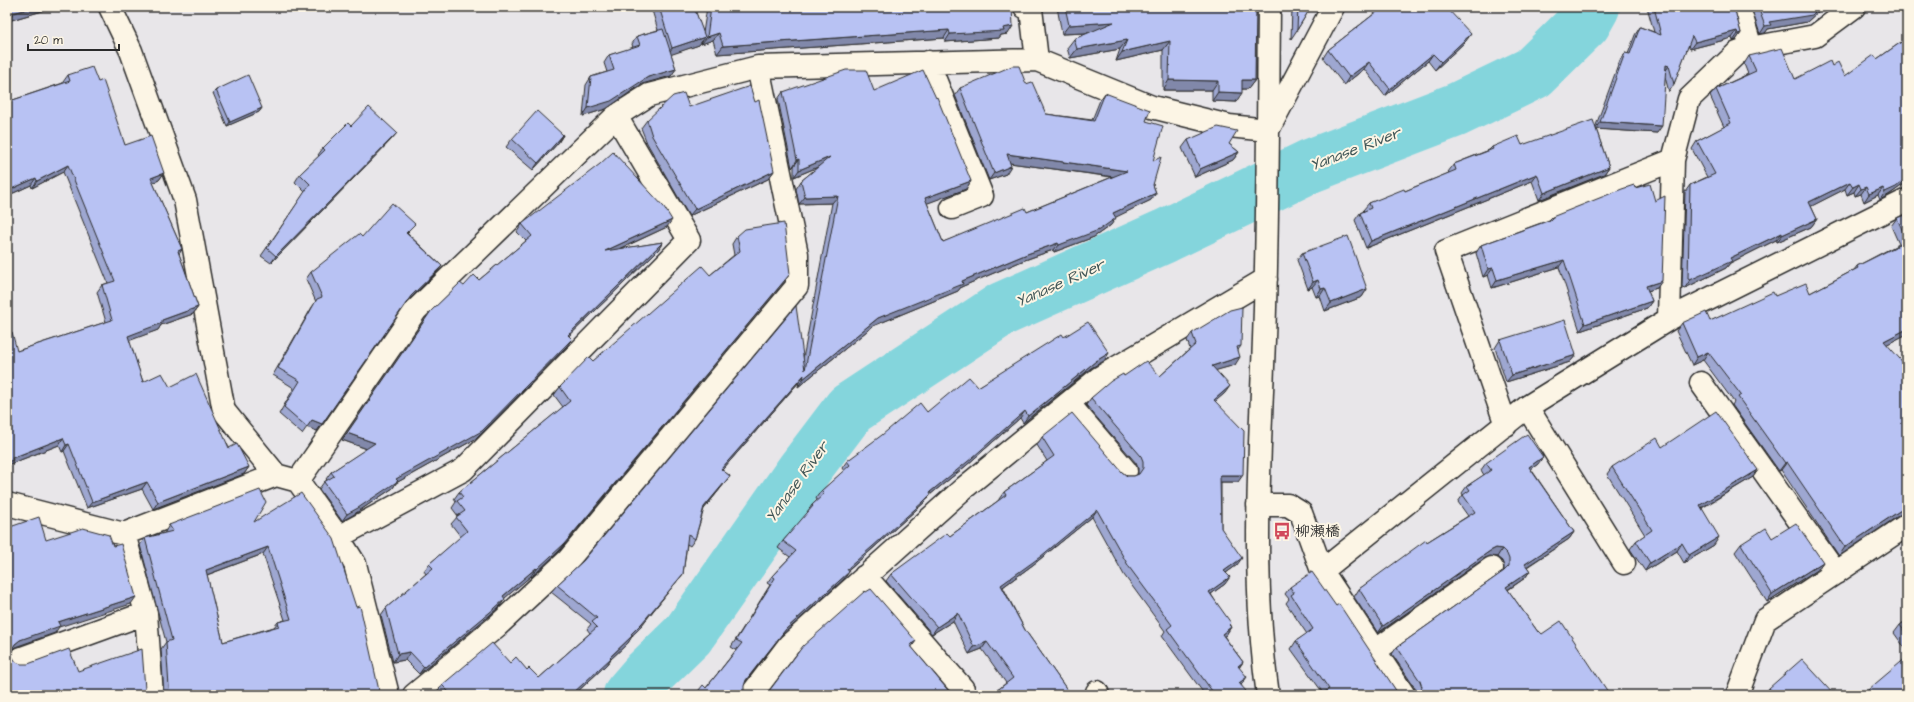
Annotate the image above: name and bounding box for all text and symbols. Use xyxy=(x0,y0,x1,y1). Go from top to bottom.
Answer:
scale bar xyxy=(28,26,119,52)
text: 20 m xyxy=(34,32,63,49)
water label: Yanase River xyxy=(1306,121,1406,176)
water label: Yanase River xyxy=(1012,253,1110,312)
water label: Yanase River xyxy=(760,435,835,527)
bus stop icon: 柳瀬橋 xyxy=(1272,521,1292,541)
place label: 柳瀬橋 xyxy=(1295,521,1340,542)

